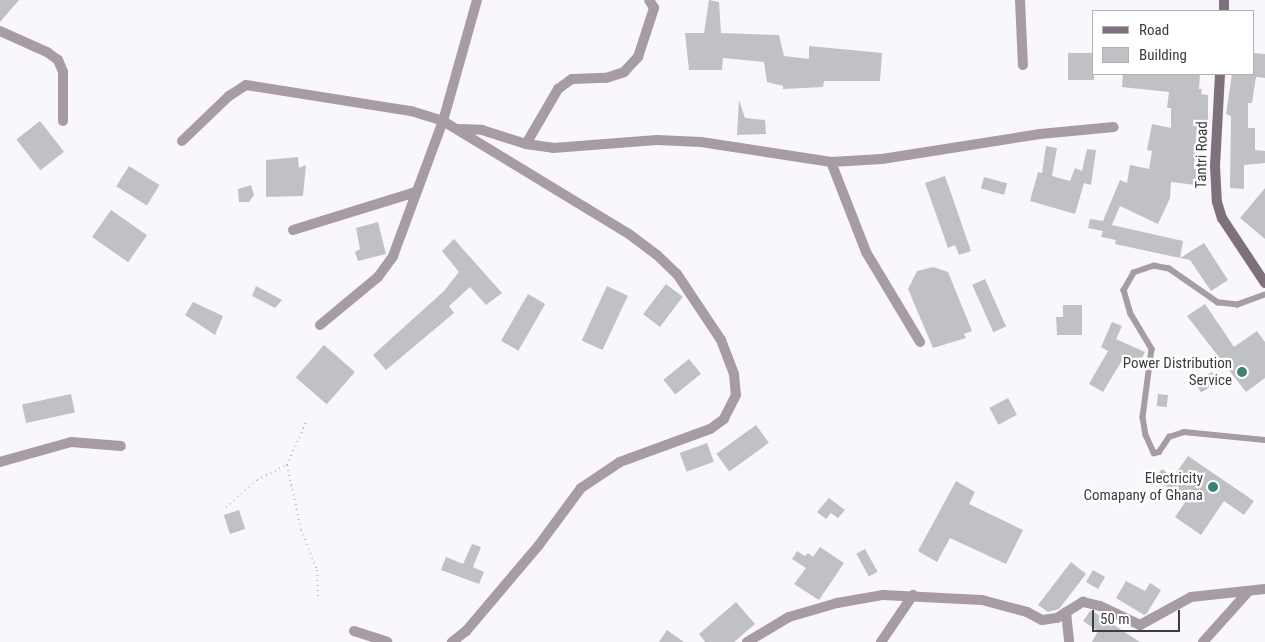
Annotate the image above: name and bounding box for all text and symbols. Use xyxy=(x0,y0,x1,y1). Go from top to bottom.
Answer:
legend xyxy=(1092,10,1255,75)
text: Road xyxy=(1139,21,1169,39)
text: Building xyxy=(1139,46,1187,64)
street label: Tantri Road xyxy=(1192,121,1212,189)
place label: Power Distribution Service xyxy=(1123,354,1232,389)
marker: Power Distribution Service xyxy=(1236,366,1248,378)
place label: Electricity Comapany of Ghana xyxy=(1083,469,1203,504)
marker: Electricity Comapany of Ghana xyxy=(1207,481,1219,493)
scale bar xyxy=(1095,600,1182,632)
text: 50 m xyxy=(1100,610,1130,628)

